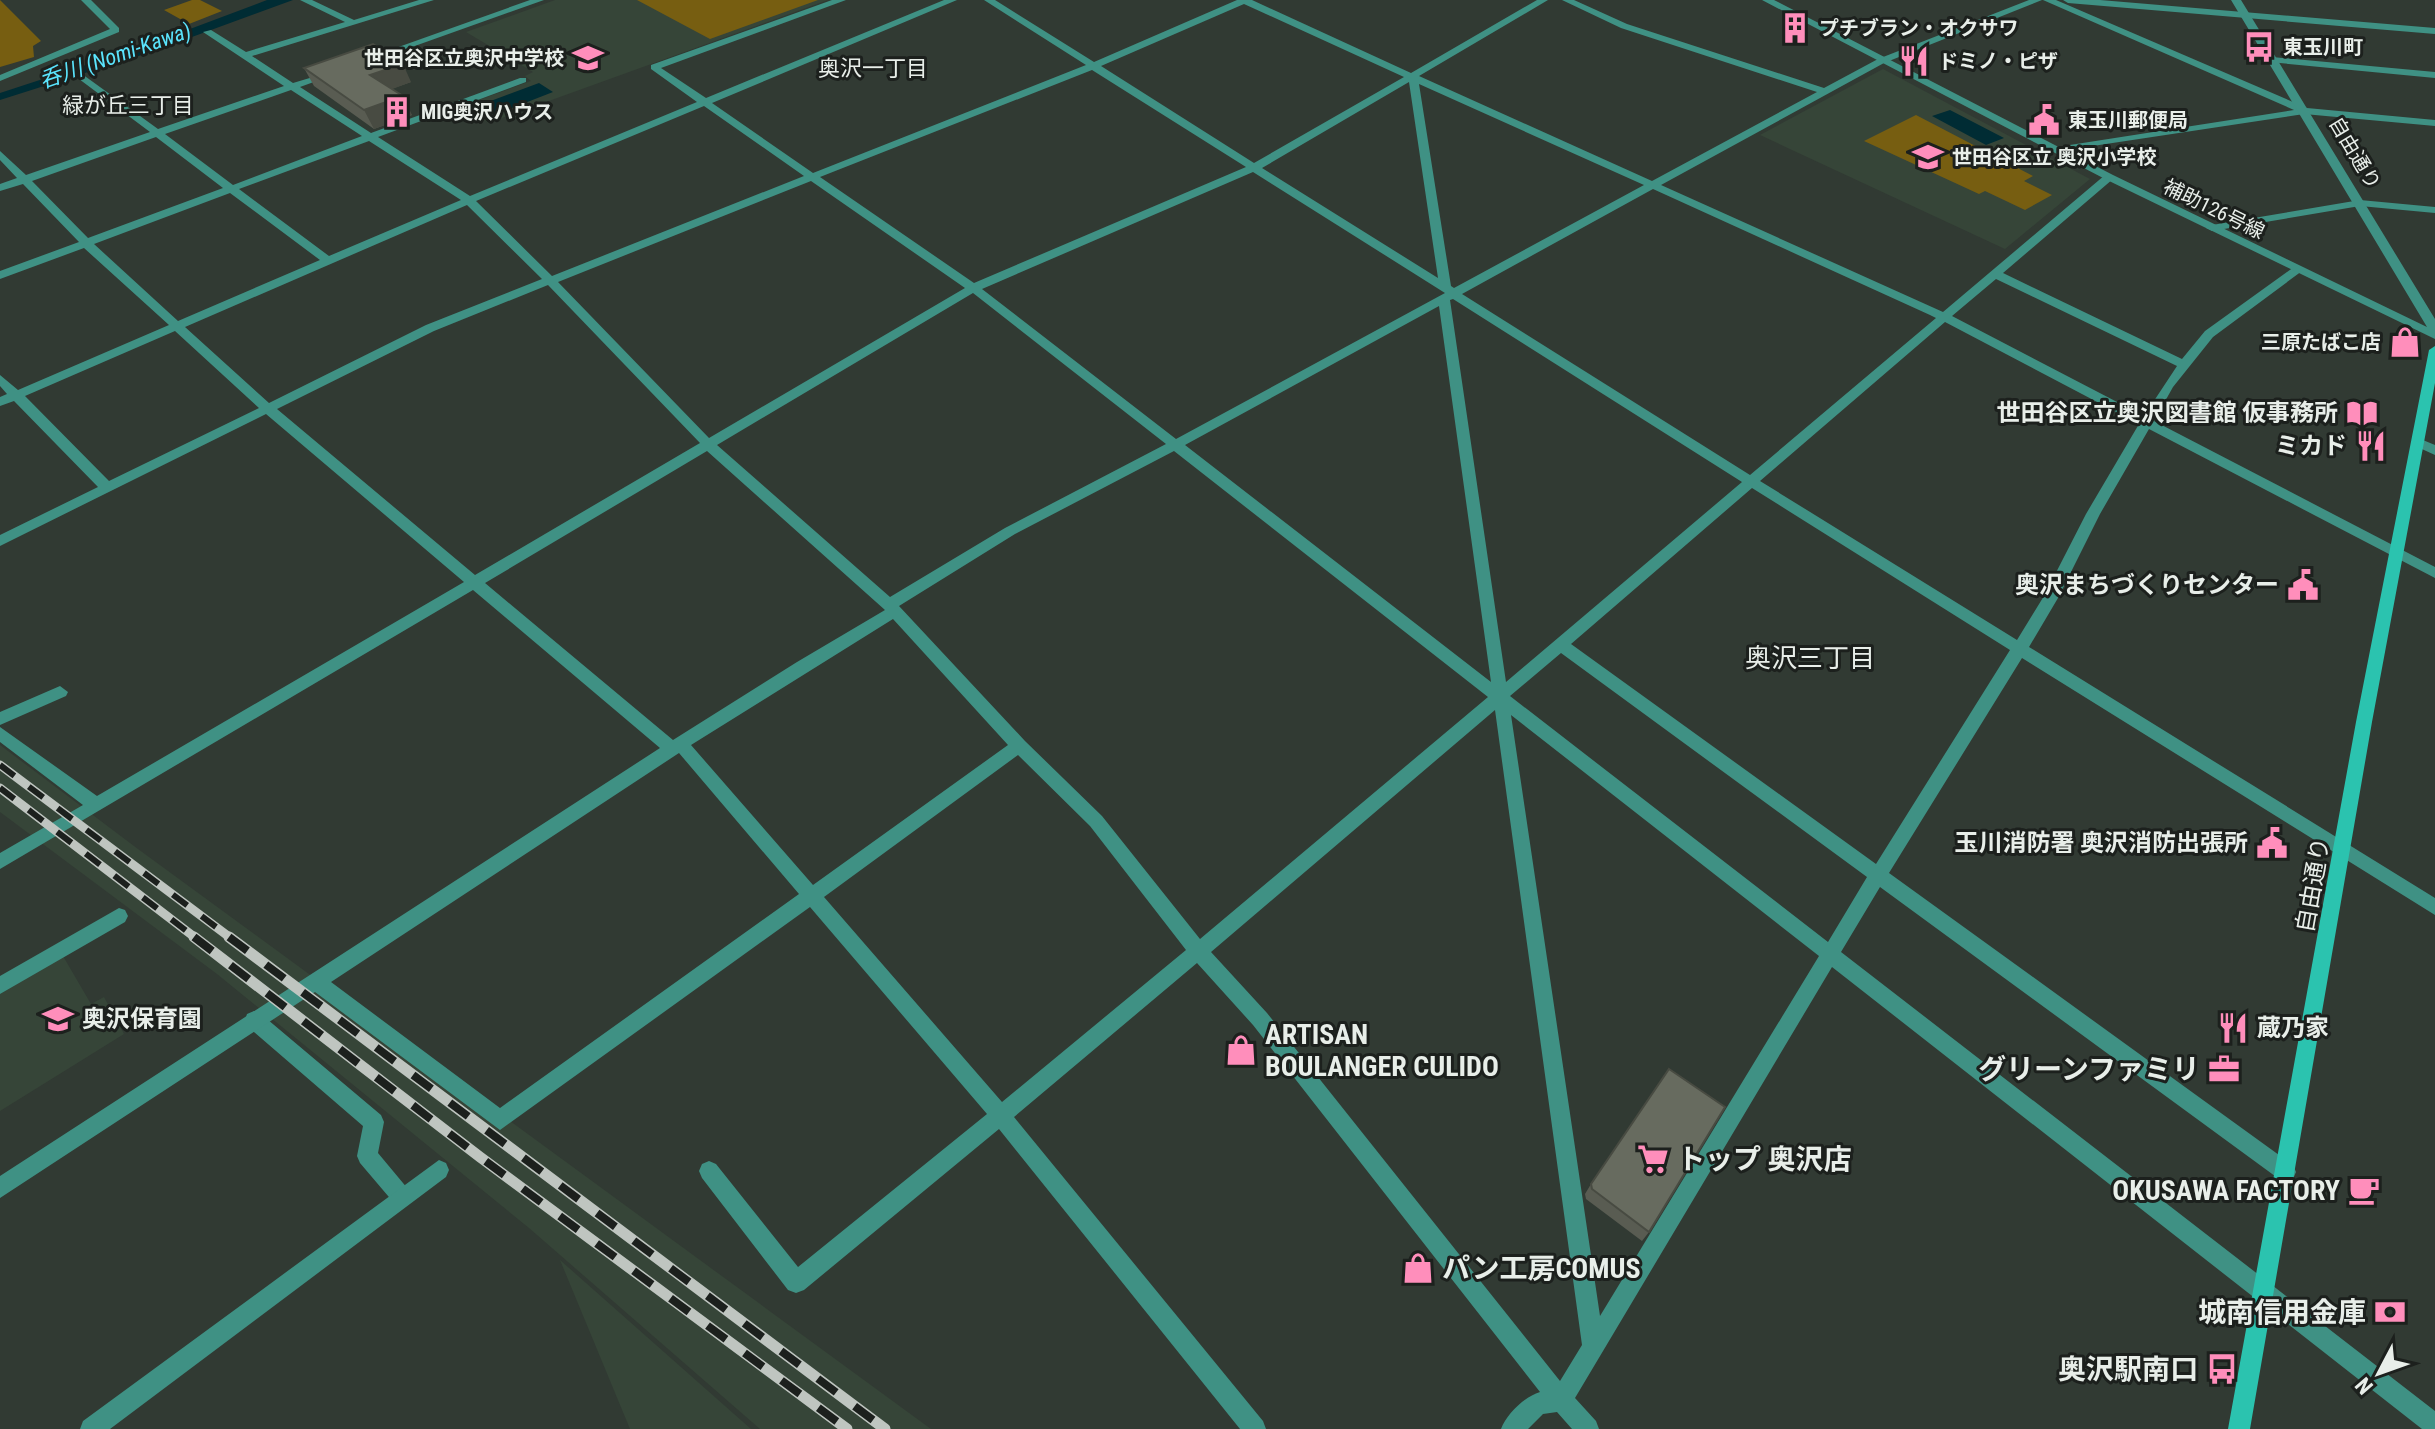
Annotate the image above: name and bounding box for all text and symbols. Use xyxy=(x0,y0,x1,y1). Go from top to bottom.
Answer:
building icon: プチブラン・オクサワ xyxy=(1778,11,1812,45)
place label: プチブラン・オクサワ xyxy=(1819,16,2019,40)
water label: 呑川 (Nomi-Kawa) xyxy=(36,18,195,94)
bus stop icon: 東玉川町 xyxy=(2242,30,2276,64)
place label: 東玉川町 xyxy=(2283,35,2363,59)
school or university icon: 世田谷区立奥沢中学校 xyxy=(571,41,605,75)
restaurant icon: ドミノ・ピザ xyxy=(1897,44,1931,78)
place label: 世田谷区立奥沢中学校 xyxy=(364,46,564,70)
place label: ドミノ・ピザ xyxy=(1938,49,2058,73)
district label: 奥沢一丁目 xyxy=(818,56,928,81)
district label: 緑が丘三丁目 xyxy=(62,93,194,118)
building icon: MIG奥沢ハウス xyxy=(380,95,414,129)
place label: MIG奥沢ハウス xyxy=(421,100,553,124)
public building icon: 東玉川郵便局 xyxy=(2027,103,2061,137)
place label: 東玉川郵便局 xyxy=(2068,108,2188,132)
street label: 自由通り xyxy=(2324,113,2386,193)
school or university icon: 世田谷区立 奥沢小学校 xyxy=(1911,140,1945,174)
place label: 世田谷区立 奥沢小学校 xyxy=(1952,145,2157,169)
street label: 補助126号線 xyxy=(2159,174,2269,244)
shop icon: 三原たばこ店 xyxy=(2388,325,2422,359)
place label: 三原たばこ店 xyxy=(2261,330,2381,354)
library icon: 世田谷区立奥沢図書館 仮事務所 xyxy=(2345,396,2379,430)
place label: 世田谷区立奥沢図書館 仮事務所 xyxy=(1996,399,2338,427)
restaurant icon: ミカド xyxy=(2354,429,2388,463)
place label: ミカド xyxy=(2275,432,2347,460)
public building icon: 奥沢まちづくりセンター xyxy=(2286,568,2320,602)
place label: 奥沢まちづくりセンター xyxy=(2015,571,2279,599)
district label: 奥沢三丁目 xyxy=(1745,643,1875,673)
public building icon: 玉川消防署 奥沢消防出張所 xyxy=(2255,826,2289,860)
place label: 玉川消防署 奥沢消防出張所 xyxy=(1954,829,2248,857)
street label: 自由通り xyxy=(2291,835,2335,935)
school or university icon: 奥沢保育園 xyxy=(41,1002,75,1036)
place label: 奥沢保育園 xyxy=(82,1005,202,1033)
restaurant icon: 蔵乃家 xyxy=(2216,1011,2250,1045)
place label: 蔵乃家 xyxy=(2257,1014,2329,1042)
place label: ARTISAN BOULANGER CULIDO xyxy=(1265,1018,1499,1083)
shop icon: ARTISAN BOULANGER CULIDO xyxy=(1224,1033,1258,1067)
office icon: グリーンファミリ xyxy=(2207,1052,2241,1086)
place label: グリーンファミリ xyxy=(1978,1053,2200,1086)
supermarket icon: トップ 奥沢店 xyxy=(1636,1142,1670,1176)
place label: トップ 奥沢店 xyxy=(1677,1143,1851,1176)
cafe icon: OKUSAWA FACTORY xyxy=(2347,1173,2381,1207)
place label: OKUSAWA FACTORY xyxy=(2112,1174,2340,1207)
shop icon: パン工房COMUS xyxy=(1401,1251,1435,1285)
place label: パン工房COMUS xyxy=(1442,1252,1641,1285)
bank icon: 城南信用金庫 xyxy=(2373,1295,2407,1329)
place label: 城南信用金庫 xyxy=(2198,1296,2366,1329)
north arrow xyxy=(2339,1333,2419,1413)
bus stop icon: 奥沢駅南口 xyxy=(2205,1352,2239,1386)
place label: 奥沢駅南口 xyxy=(2058,1353,2198,1386)
text: N xyxy=(2350,1373,2378,1399)

